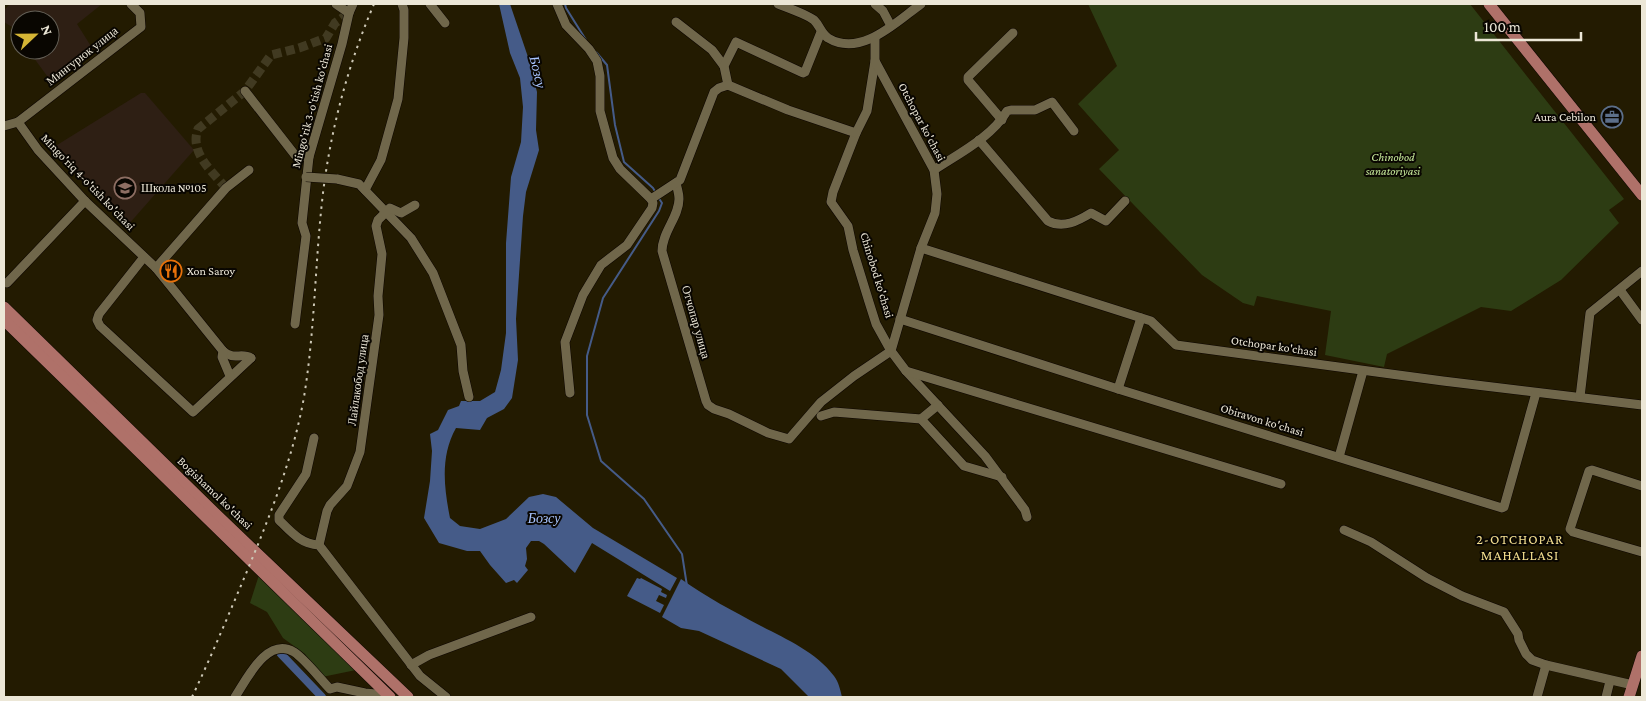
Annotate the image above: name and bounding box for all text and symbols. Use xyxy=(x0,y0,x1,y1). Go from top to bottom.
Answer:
north arrow xyxy=(10,10,60,60)
scale bar xyxy=(1476,10,1581,42)
text: 100 m xyxy=(1484,19,1521,35)
text: N xyxy=(38,23,56,38)
street label: Мингурюк улица xyxy=(43,23,121,88)
street label: Mingo'rik 3-o'tish ko'chasi xyxy=(289,42,335,170)
water label: Бозсу xyxy=(526,53,550,91)
street label: Otchopar ko'chasi xyxy=(895,80,949,164)
office icon: Aura Cebilon xyxy=(1600,105,1624,129)
place label: Aura Cebilon xyxy=(1534,110,1597,124)
street label: Mingo'riq 4-o'tish ko'chasi xyxy=(38,131,138,233)
park label: Chinobod sanatoriyasi xyxy=(1365,150,1421,178)
school or university icon: Школа №105 xyxy=(113,176,137,200)
place label: Школа №105 xyxy=(141,181,207,195)
street label: Chinobod ko'chasi xyxy=(857,230,897,320)
restaurant icon: Xon Saroy xyxy=(159,259,183,283)
place label: Xon Saroy xyxy=(187,264,235,278)
street label: Отчопар улица xyxy=(679,284,713,361)
street label: Лайлакобод улица xyxy=(345,333,371,427)
street label: Otchopar ko'chasi xyxy=(1230,333,1318,359)
street label: Obiravon ko'chasi xyxy=(1219,401,1305,439)
street label: Bogishamol ko'chasi xyxy=(175,454,255,532)
water label: Бозсу xyxy=(527,510,561,526)
district label: 2-OTCHOPAR MAHALLASI xyxy=(1476,531,1564,563)

